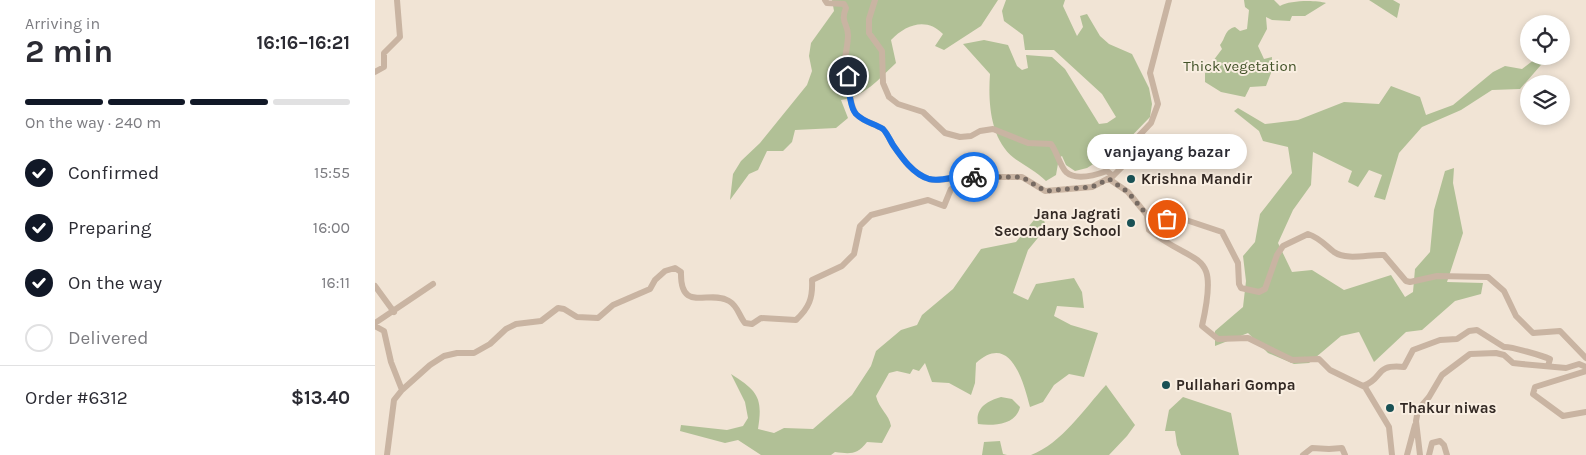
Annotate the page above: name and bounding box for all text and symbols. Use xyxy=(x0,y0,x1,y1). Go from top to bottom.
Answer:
text: Arriving in xyxy=(25,14,100,33)
map controls xyxy=(1520,15,1570,125)
button: locate xyxy=(1520,15,1570,65)
text: 16:16–16:21 xyxy=(257,32,350,54)
text: 2 min xyxy=(25,33,113,70)
pin xyxy=(827,55,869,97)
park label: Thick vegetation xyxy=(1183,57,1297,75)
icon: home xyxy=(834,62,862,90)
button: layers xyxy=(1520,75,1570,125)
text: On the way · 240 m xyxy=(25,113,161,132)
callout: vanjayang bazar xyxy=(1087,134,1247,169)
text: vanjayang bazar xyxy=(1104,142,1230,161)
courier xyxy=(949,152,999,202)
icon: check xyxy=(25,159,53,187)
text: Confirmed xyxy=(68,162,159,184)
text: 15:55 xyxy=(314,163,350,182)
icon: bike xyxy=(960,163,988,191)
place label: Krishna Mandir xyxy=(1141,170,1252,188)
marker: Krishna Mandir xyxy=(1125,173,1137,185)
pin xyxy=(1146,198,1188,240)
place label: Jana Jagrati Secondary School xyxy=(994,205,1121,240)
icon: bag xyxy=(1153,205,1181,233)
icon: check xyxy=(25,214,53,242)
text: Preparing xyxy=(68,217,151,239)
marker: Jana Jagrati Secondary School xyxy=(1125,217,1137,229)
text: 16:00 xyxy=(313,218,350,237)
icon: check xyxy=(25,269,53,297)
text: On the way xyxy=(68,272,162,294)
text: 16:11 xyxy=(321,273,350,292)
text: Delivered xyxy=(68,327,148,349)
place label: Pullahari Gompa xyxy=(1176,376,1296,394)
marker: Pullahari Gompa xyxy=(1160,379,1172,391)
text: Order #6312 xyxy=(25,387,128,409)
text: $13.40 xyxy=(291,387,350,409)
place label: Thakur niwas xyxy=(1400,399,1496,417)
marker: Thakur niwas xyxy=(1384,402,1396,414)

